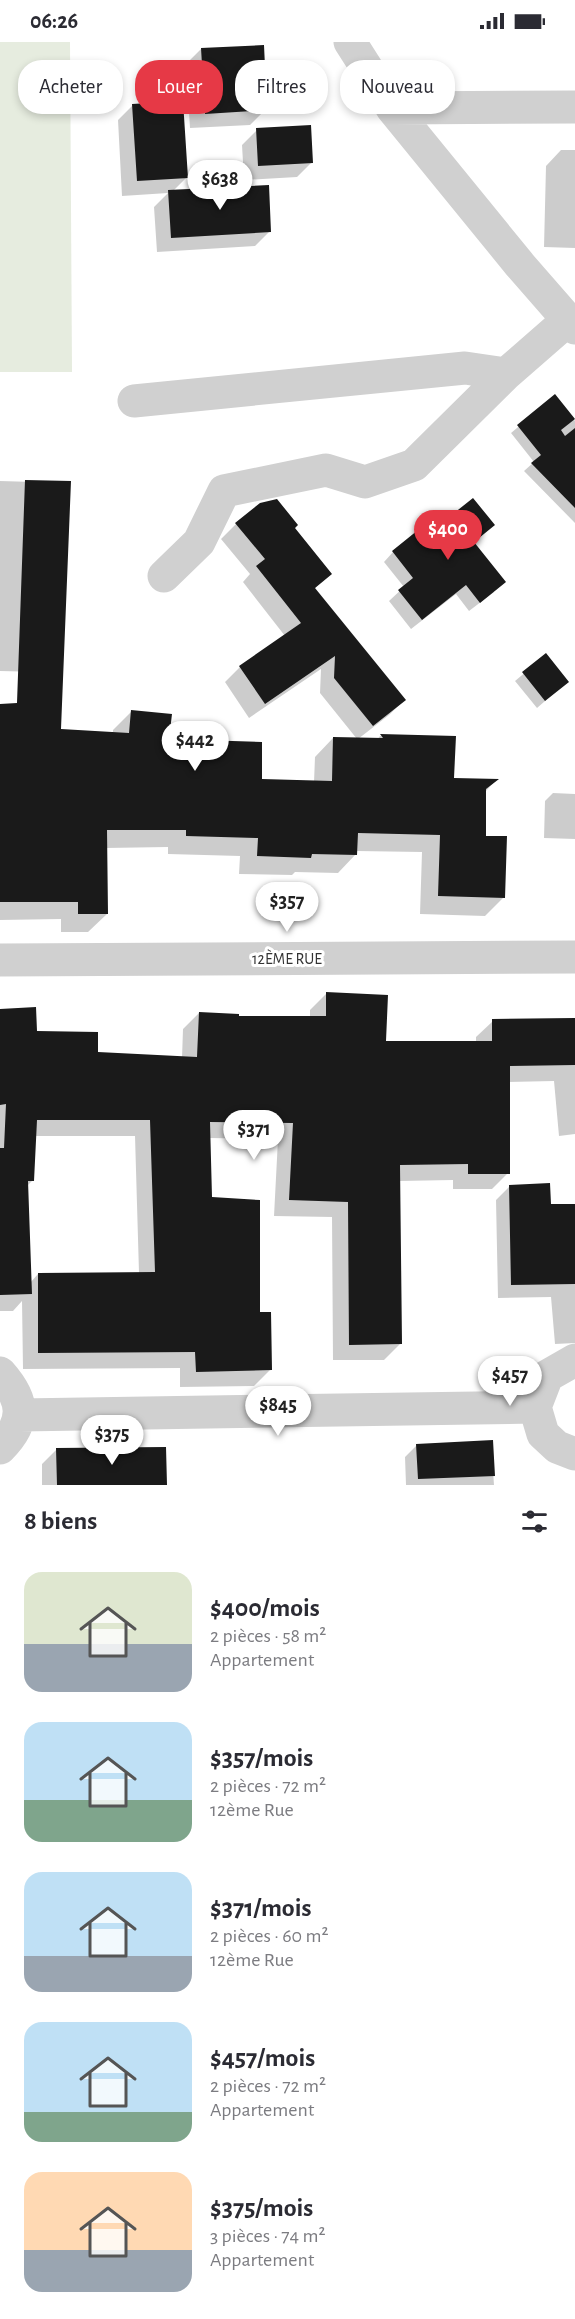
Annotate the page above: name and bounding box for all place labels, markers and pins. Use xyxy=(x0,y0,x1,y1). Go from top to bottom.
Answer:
pin: $638 xyxy=(184,160,256,211)
pin: $400 xyxy=(412,510,484,561)
pin: $442 xyxy=(159,721,231,772)
pin: $357 xyxy=(251,882,323,933)
pin: $371 xyxy=(218,1110,290,1161)
pin: $457 xyxy=(474,1356,546,1407)
pin: $845 xyxy=(242,1386,314,1437)
pin: $375 xyxy=(76,1415,148,1466)

